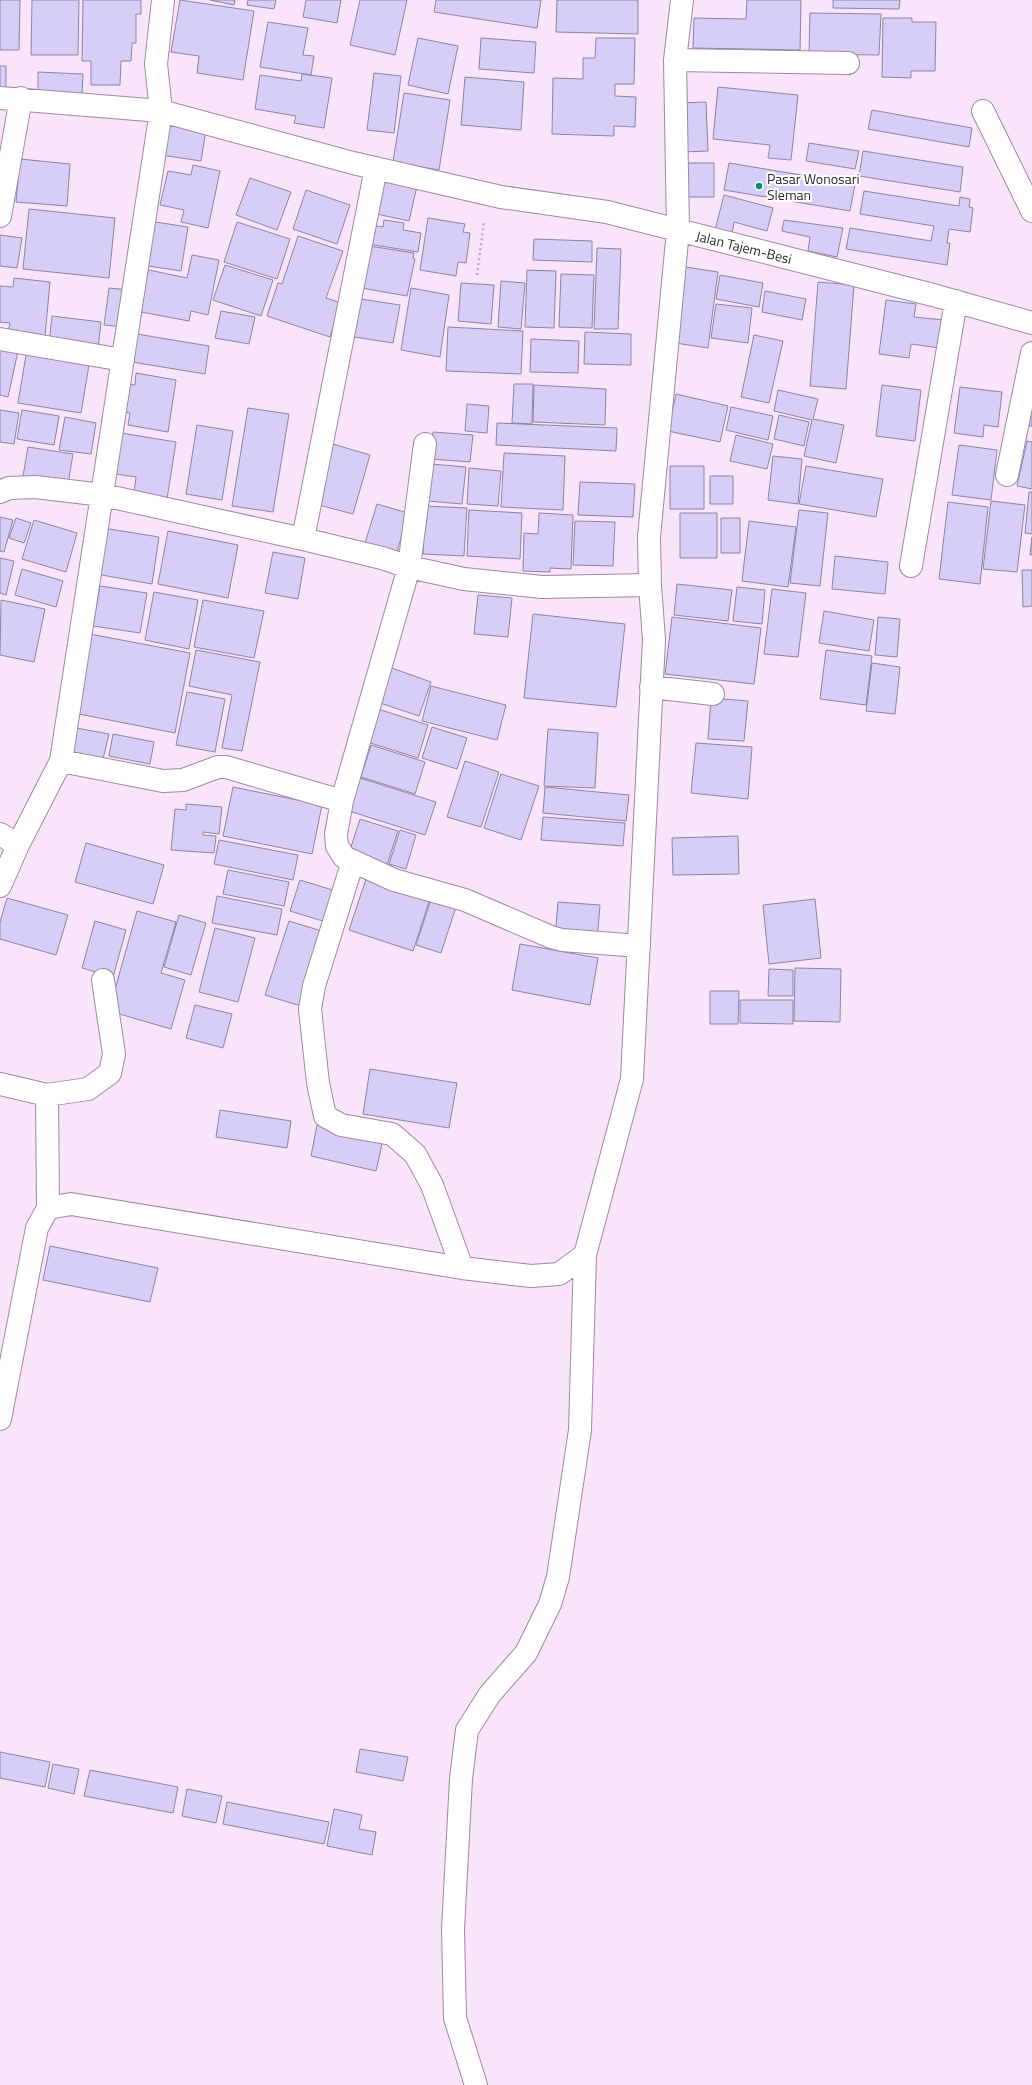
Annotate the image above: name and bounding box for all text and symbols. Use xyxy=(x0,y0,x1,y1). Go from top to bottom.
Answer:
place label: Pasar Wonosari Sleman xyxy=(767,168,860,205)
marker: Pasar Wonosari Sleman xyxy=(754,181,764,191)
street label: Jalan Tajem-Besi xyxy=(694,225,794,269)

